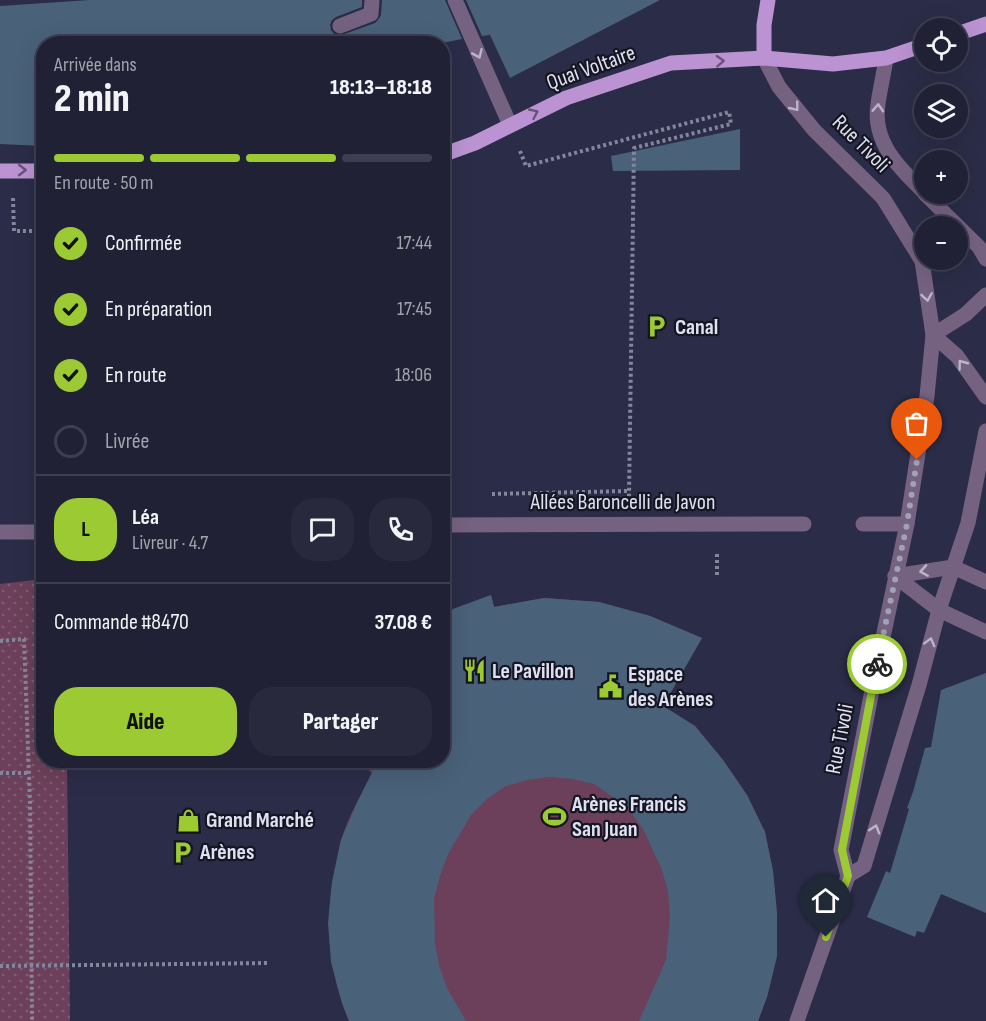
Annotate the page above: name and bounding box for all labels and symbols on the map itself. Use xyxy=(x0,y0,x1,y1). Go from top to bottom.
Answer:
street label: Quai Voltaire xyxy=(543,39,639,97)
one-way arrow xyxy=(471,47,483,58)
one-way arrow xyxy=(715,54,724,67)
one-way arrow xyxy=(788,100,799,111)
one-way arrow xyxy=(872,103,885,112)
one-way arrow xyxy=(527,109,538,121)
street label: Rue Tivoli xyxy=(826,109,896,179)
one-way arrow xyxy=(17,164,26,176)
one-way arrow xyxy=(921,292,933,302)
parking icon: Canal xyxy=(644,314,670,340)
place label: Canal xyxy=(675,314,718,341)
one-way arrow xyxy=(958,359,969,370)
pin xyxy=(891,398,942,460)
street label: Allées Baroncelli de Javon xyxy=(530,489,715,516)
one-way arrow xyxy=(920,564,930,577)
courier xyxy=(847,634,907,694)
one-way arrow xyxy=(923,637,936,647)
restaurant icon: Le Pavillon xyxy=(461,658,487,684)
place label: Le Pavillon xyxy=(492,658,574,685)
place label: Espace des Arènes xyxy=(628,661,713,713)
public building icon: Espace des Arènes xyxy=(597,674,623,700)
street label: Rue Tivoli xyxy=(820,702,860,776)
place label: Arènes Francis San Juan xyxy=(571,791,686,843)
sports icon: Arènes Francis San Juan xyxy=(541,804,567,830)
shop icon: Grand Marché xyxy=(175,807,201,833)
place label: Grand Marché xyxy=(206,807,314,834)
one-way arrow xyxy=(868,824,880,835)
parking icon: Arènes xyxy=(169,839,195,865)
place label: Arènes xyxy=(199,839,254,866)
pin xyxy=(800,875,851,937)

